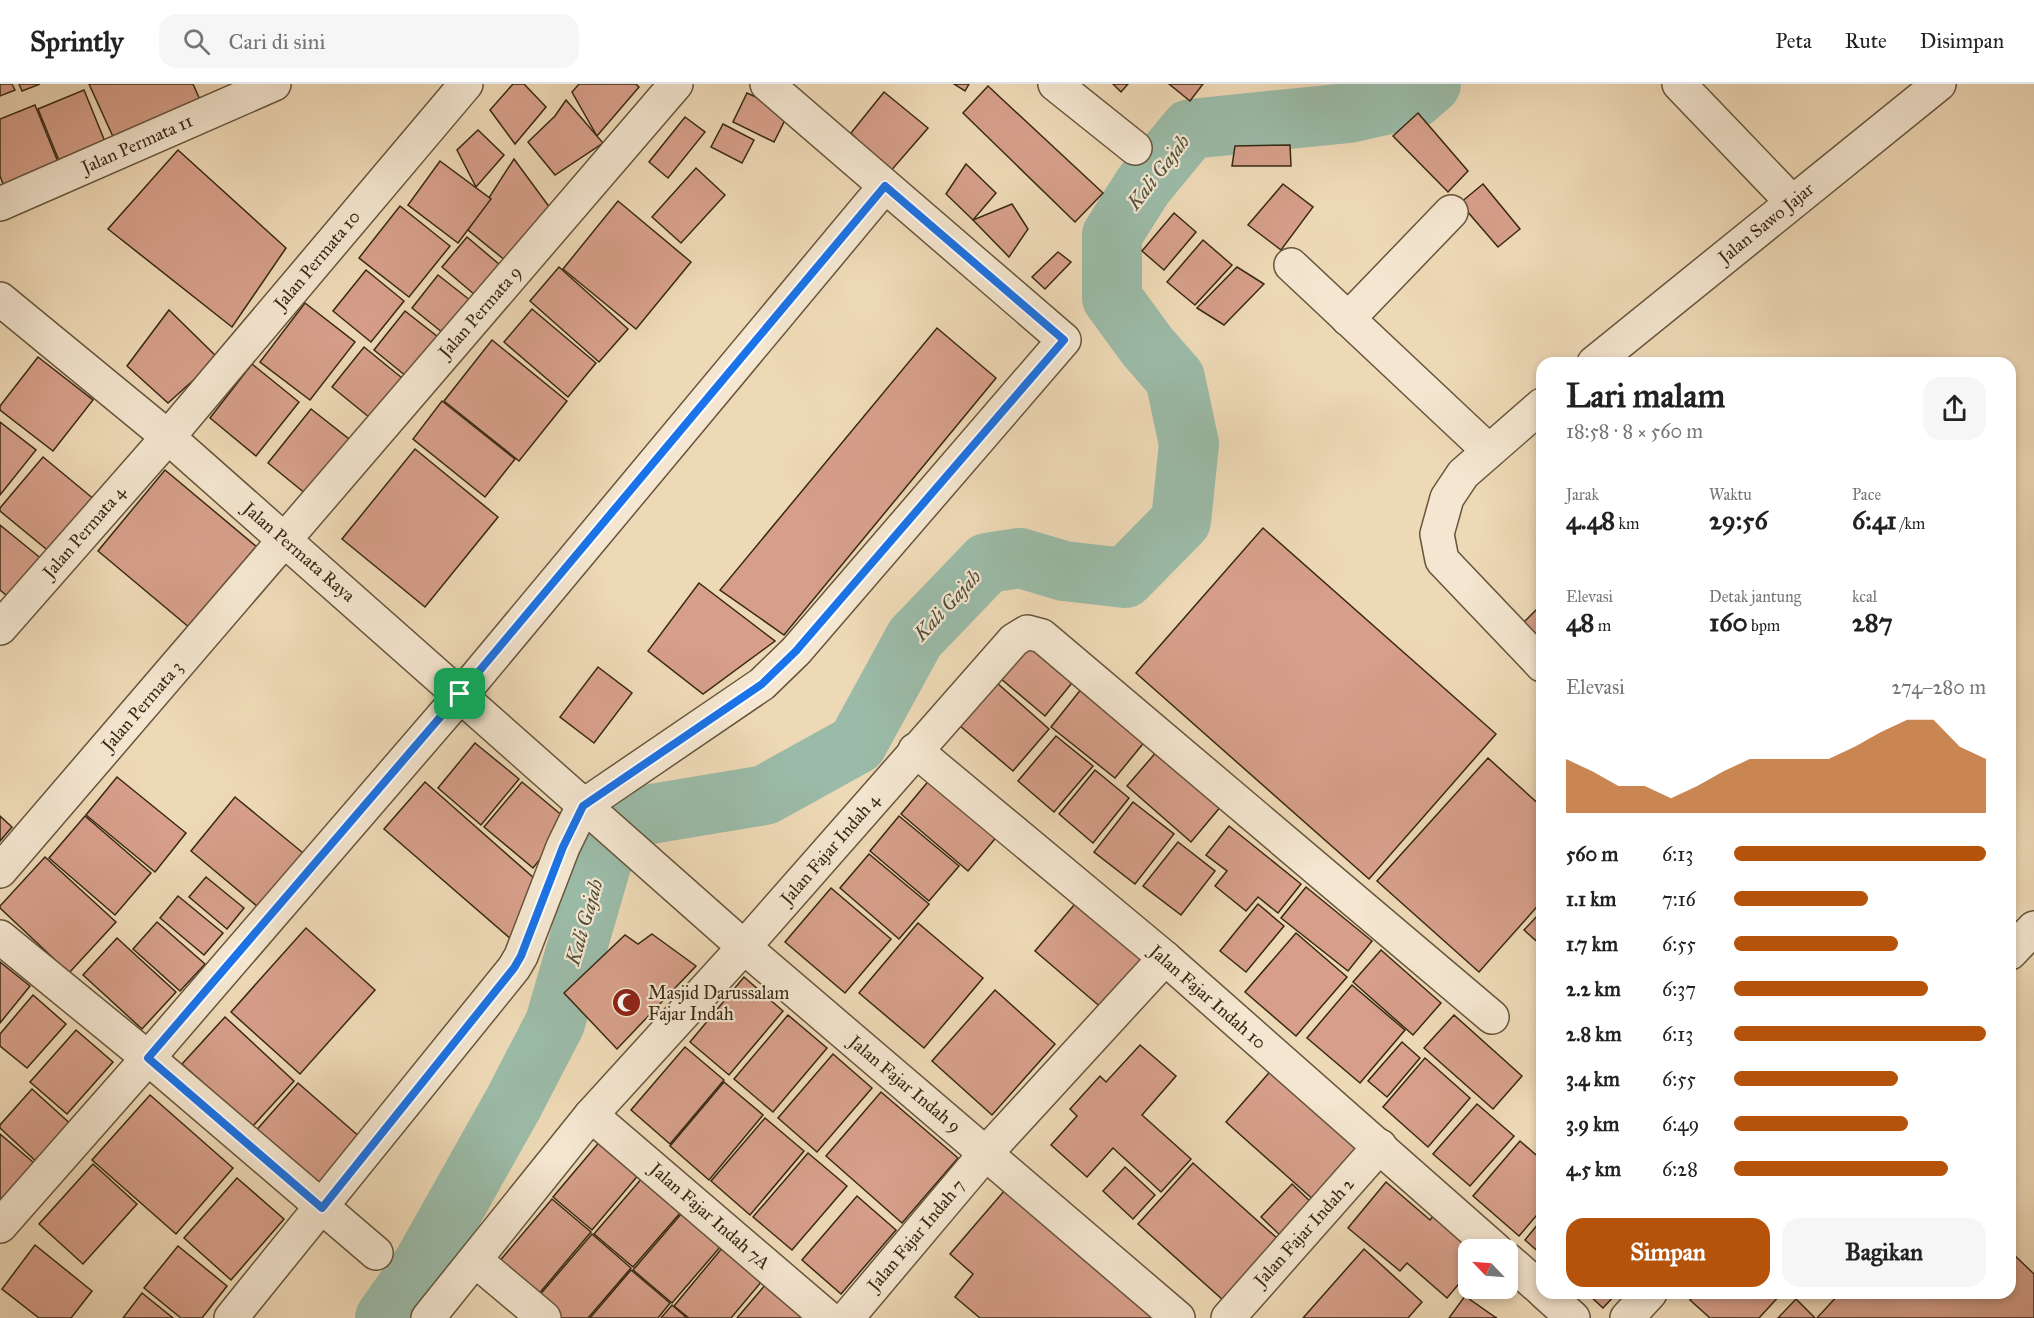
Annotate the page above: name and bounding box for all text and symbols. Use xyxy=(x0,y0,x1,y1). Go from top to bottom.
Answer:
search box xyxy=(159,14,579,68)
text: Sprintly xyxy=(30,24,123,59)
icon: search xyxy=(180,25,213,58)
text: Cari di sini xyxy=(228,28,326,55)
text: Peta xyxy=(1775,28,1812,54)
text: Rute xyxy=(1845,28,1887,54)
text: Disimpan xyxy=(1920,28,2004,54)
street label: Jalan Permata 11 xyxy=(76,110,196,180)
water label: Kali Gajah xyxy=(1121,130,1195,215)
street label: Jalan Sawo Jajar xyxy=(1712,178,1819,270)
street label: Jalan Permata 10 xyxy=(268,206,366,316)
street label: Jalan Permata 9 xyxy=(433,261,527,365)
text: Lari malam xyxy=(1566,376,1725,416)
button: share xyxy=(1923,377,1986,440)
text: 18:58 · 8 × 560 m xyxy=(1566,419,1703,443)
street label: Jalan Permata 4 xyxy=(37,481,131,585)
text: Jarak xyxy=(1566,485,1599,504)
text: Waktu xyxy=(1709,485,1752,504)
text: Pace xyxy=(1852,485,1881,504)
street label: Jalan Permata Raya xyxy=(236,496,360,608)
text: 4.48 xyxy=(1566,504,1615,536)
text: 29:56 xyxy=(1709,504,1768,536)
text: 6:41 xyxy=(1852,504,1897,536)
text: km xyxy=(1615,514,1639,533)
text: /km xyxy=(1897,514,1925,533)
water label: Kali Gajah xyxy=(908,564,986,646)
text: Elevasi xyxy=(1566,587,1613,606)
text: Detak jantung xyxy=(1709,587,1801,606)
text: kcal xyxy=(1852,587,1877,606)
text: 48 xyxy=(1566,606,1594,638)
text: 160 xyxy=(1709,606,1748,638)
text: 287 xyxy=(1852,606,1893,638)
text: m xyxy=(1594,616,1611,635)
text: bpm xyxy=(1748,616,1780,635)
street label: Jalan Permata 3 xyxy=(96,656,188,758)
pin xyxy=(434,668,485,719)
text: Elevasi xyxy=(1566,675,1625,699)
text: 274–280 m xyxy=(1892,675,1986,699)
icon: arrive xyxy=(443,677,476,710)
street label: Jalan Fajar Indah 4 xyxy=(774,788,886,911)
text: 560 m xyxy=(1566,842,1618,866)
text: 6:13 xyxy=(1662,842,1693,866)
water label: Kali Gajah xyxy=(560,876,608,969)
text: 1.1 km xyxy=(1566,887,1616,911)
text: 7:16 xyxy=(1662,887,1696,911)
text: 1.7 km xyxy=(1566,932,1618,956)
text: 6:55 xyxy=(1662,932,1696,956)
street label: Jalan Fajar Indah 10 xyxy=(1143,939,1271,1054)
text: 2.2 km xyxy=(1566,977,1621,1001)
text: 6:37 xyxy=(1662,977,1696,1001)
place label: Masjid Darussalam Fajar Indah xyxy=(648,982,789,1025)
mosque icon: Masjid Darussalam Fajar Indah xyxy=(611,987,643,1019)
text: 2.8 km xyxy=(1566,1022,1621,1046)
text: 6:13 xyxy=(1662,1022,1693,1046)
street label: Jalan Fajar Indah 9 xyxy=(842,1029,966,1138)
text: 3.4 km xyxy=(1566,1067,1620,1091)
text: 6:55 xyxy=(1662,1067,1696,1091)
text: 3.9 km xyxy=(1566,1112,1619,1136)
text: 6:49 xyxy=(1662,1112,1699,1136)
street label: Jalan Fajar Indah 7A xyxy=(643,1157,774,1275)
text: 4.5 km xyxy=(1566,1157,1621,1181)
text: 6:28 xyxy=(1662,1157,1698,1181)
street label: Jalan Fajar Indah 2 xyxy=(1248,1173,1359,1293)
street label: Jalan Fajar Indah 7 xyxy=(861,1174,970,1298)
button: Simpan xyxy=(1566,1218,1770,1287)
button: Bagikan xyxy=(1782,1218,1986,1287)
north arrow xyxy=(1458,1239,1518,1299)
map controls xyxy=(1458,1239,1518,1299)

